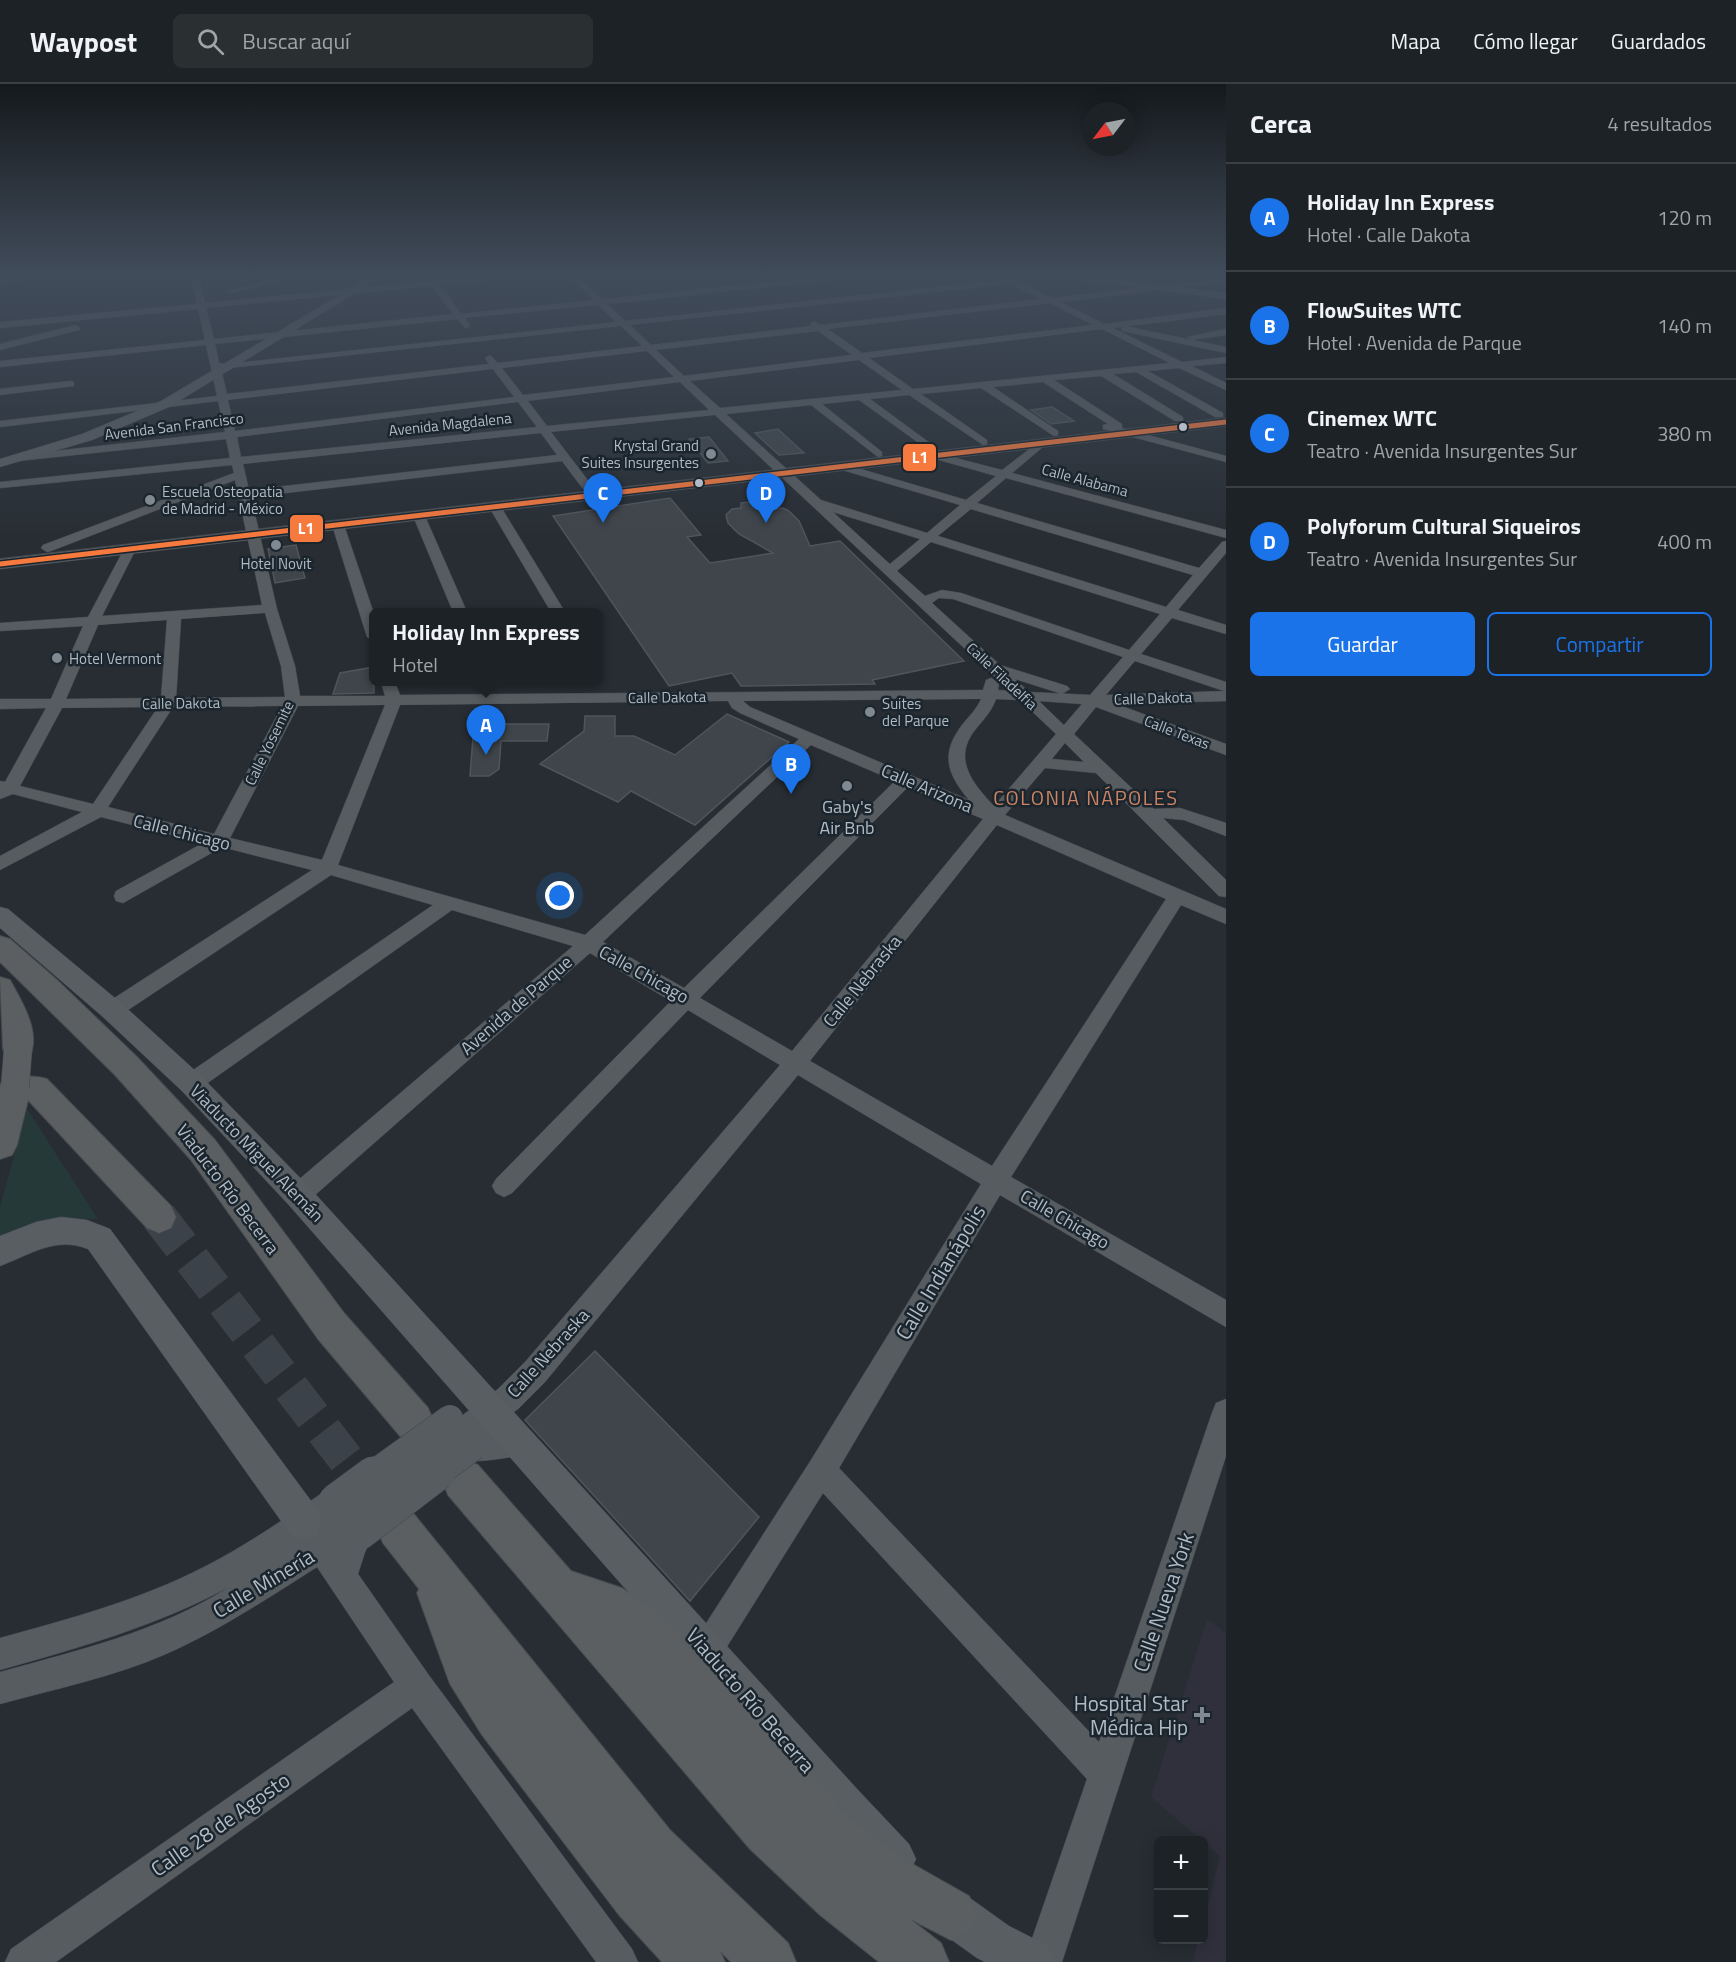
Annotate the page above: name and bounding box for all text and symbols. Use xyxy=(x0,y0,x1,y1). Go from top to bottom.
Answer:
search box xyxy=(173,14,593,68)
text: Waypost xyxy=(30,20,137,63)
text: Buscar aquí xyxy=(242,24,350,58)
icon: search xyxy=(194,25,227,58)
text: Mapa xyxy=(1391,25,1440,57)
text: Cómo llegar xyxy=(1473,25,1578,57)
text: Guardados xyxy=(1611,25,1706,57)
north arrow xyxy=(1082,102,1136,156)
text: Cerca xyxy=(1250,104,1312,143)
text: 4 resultados xyxy=(1608,108,1712,139)
text: Holiday Inn Express xyxy=(1307,185,1494,219)
text: A xyxy=(1263,202,1276,233)
text: 120 m xyxy=(1657,202,1712,233)
text: Hotel · Calle Dakota xyxy=(1307,219,1470,250)
text: FlowSuites WTC xyxy=(1307,293,1462,327)
text: B xyxy=(1263,310,1276,341)
text: 140 m xyxy=(1657,310,1712,341)
text: Hotel · Avenida de Parque xyxy=(1307,327,1522,358)
text: Cinemex WTC xyxy=(1307,401,1437,435)
street label: Avenida San Francisco xyxy=(103,406,245,446)
street label: Avenida Magdalena xyxy=(387,406,513,442)
text: C xyxy=(1264,418,1275,449)
text: 380 m xyxy=(1657,418,1712,449)
unlabelled marker xyxy=(1177,421,1189,433)
place label: Krystal Grand Suites Insurgentes xyxy=(582,434,699,474)
text: Teatro · Avenida Insurgentes Sur xyxy=(1307,435,1577,466)
line badge: L1 xyxy=(902,443,937,472)
text: L1 xyxy=(912,445,928,469)
marker: Krystal Grand Suites Insurgentes xyxy=(704,447,718,461)
street label: Calle Alabama xyxy=(1039,457,1131,503)
pin: C xyxy=(584,474,622,523)
pin: D xyxy=(746,474,786,523)
unlabelled marker xyxy=(693,477,705,489)
place label: Escuela Osteopatia de Madrid - México xyxy=(162,480,283,520)
marker: Escuela Osteopatia de Madrid - México xyxy=(143,493,157,507)
text: Polyforum Cultural Siqueiros xyxy=(1307,509,1581,543)
line badge: L1 xyxy=(289,514,324,543)
text: L1 xyxy=(298,516,314,540)
text: D xyxy=(1263,526,1276,557)
text: 400 m xyxy=(1657,526,1712,557)
marker: Hotel Novit xyxy=(269,538,283,552)
text: Teatro · Avenida Insurgentes Sur xyxy=(1307,543,1577,574)
place label: Hotel Novit xyxy=(240,552,312,575)
popup xyxy=(369,608,603,686)
button: Guardar xyxy=(1250,612,1475,676)
button: Compartir xyxy=(1487,612,1712,676)
text: Holiday Inn Express xyxy=(392,615,580,649)
street label: Calle Filadelfia xyxy=(961,637,1043,716)
place label: Hotel Vermont xyxy=(69,647,162,670)
text: Hotel xyxy=(392,649,438,680)
marker: Hotel Vermont xyxy=(50,651,64,665)
street label: Calle Dakota xyxy=(628,685,707,709)
street label: Calle Dakota xyxy=(1113,685,1193,711)
street label: Calle Dakota xyxy=(142,691,221,715)
place label: Suites del Parque xyxy=(882,692,949,732)
street label: Calle Yosemite xyxy=(239,697,299,789)
marker: Suites del Parque xyxy=(863,705,877,719)
pin: A xyxy=(466,706,506,755)
street label: Calle Texas xyxy=(1141,709,1213,755)
pin: B xyxy=(772,744,810,794)
street label: Calle Arizona xyxy=(877,757,977,819)
marker: Gaby's Air Bnb xyxy=(840,779,854,793)
district label: COLONIA NÁPOLES xyxy=(993,782,1179,813)
place label: Gaby's Air Bnb xyxy=(819,793,875,841)
street label: Calle Chicago xyxy=(131,807,233,857)
your location xyxy=(545,881,574,910)
street label: Calle Nebraska xyxy=(816,929,908,1033)
street label: Calle Chicago xyxy=(594,938,694,1010)
street label: Avenida de Parque xyxy=(454,949,578,1061)
street label: Viaducto Miguel Alemán xyxy=(184,1078,330,1228)
street label: Viaducto Río Becerra xyxy=(170,1118,286,1260)
street label: Calle Chicago xyxy=(1015,1183,1115,1255)
street label: Calle Indianápolis xyxy=(887,1198,993,1346)
street label: Calle Nebraska xyxy=(500,1302,596,1404)
street label: Calle Nueva York xyxy=(1124,1528,1202,1676)
street label: Calle Minería xyxy=(206,1540,320,1626)
street label: Viaducto Río Becerra xyxy=(679,1620,824,1780)
place label: Hospital Star Médica Hip xyxy=(1074,1687,1188,1743)
marker: Hospital Star Médica Hip xyxy=(1193,1706,1211,1724)
street label: Calle 28 de Agosto xyxy=(144,1764,296,1884)
map controls xyxy=(1154,1836,1208,1944)
button: + xyxy=(1154,1836,1208,1890)
button: − xyxy=(1154,1890,1208,1944)

